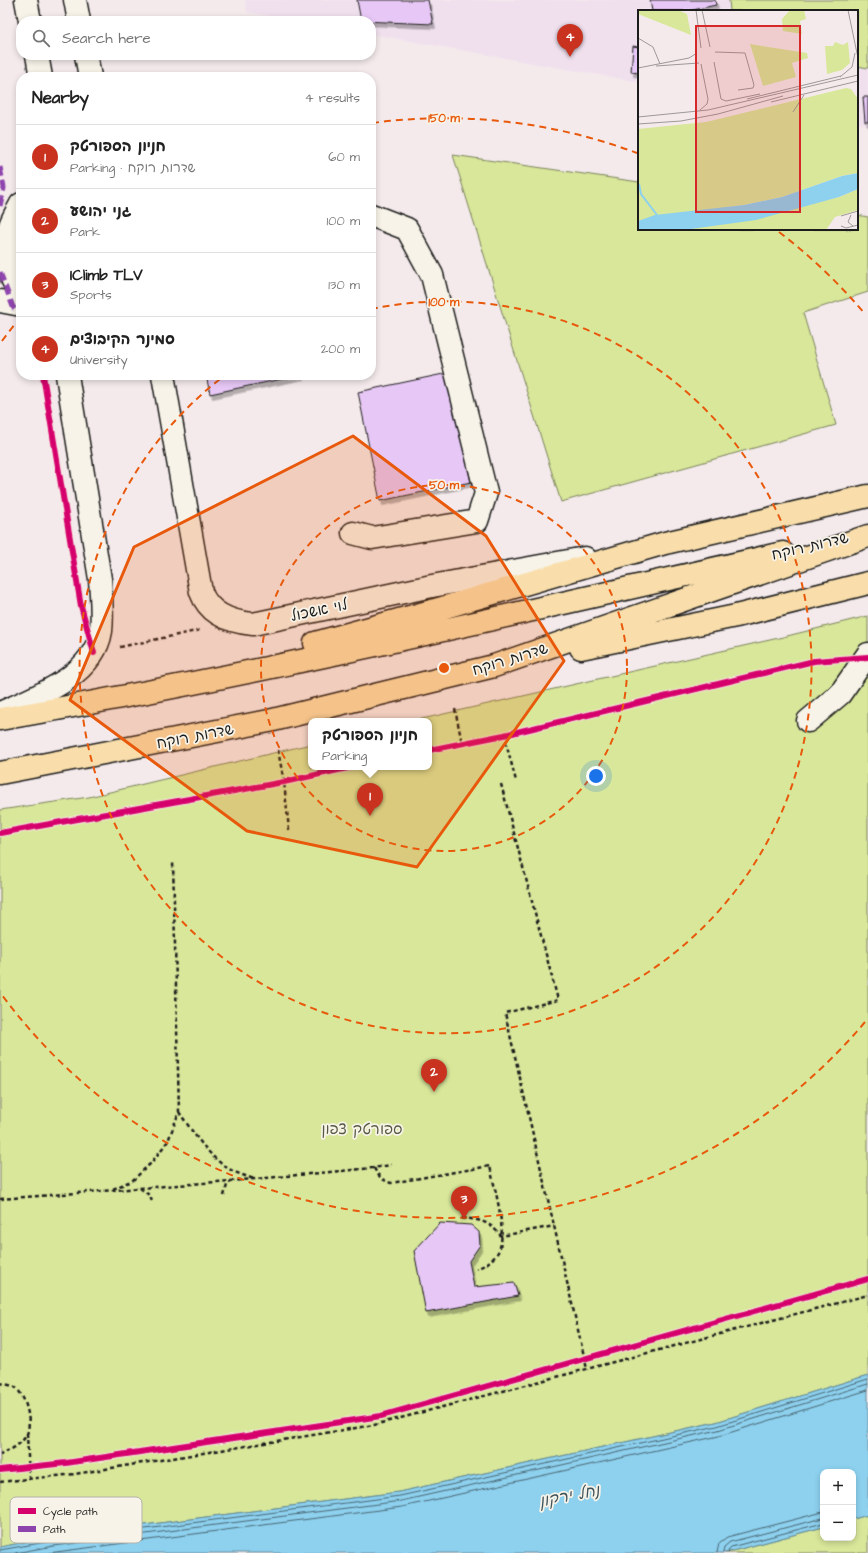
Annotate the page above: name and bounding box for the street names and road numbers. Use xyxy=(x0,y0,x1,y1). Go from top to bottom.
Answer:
street label: שדרות רוקח xyxy=(769,527,851,566)
street label: לוי אשכול xyxy=(289,594,351,627)
street label: שדרות רוקח xyxy=(470,638,551,681)
street label: שדרות רוקח xyxy=(155,719,236,754)

